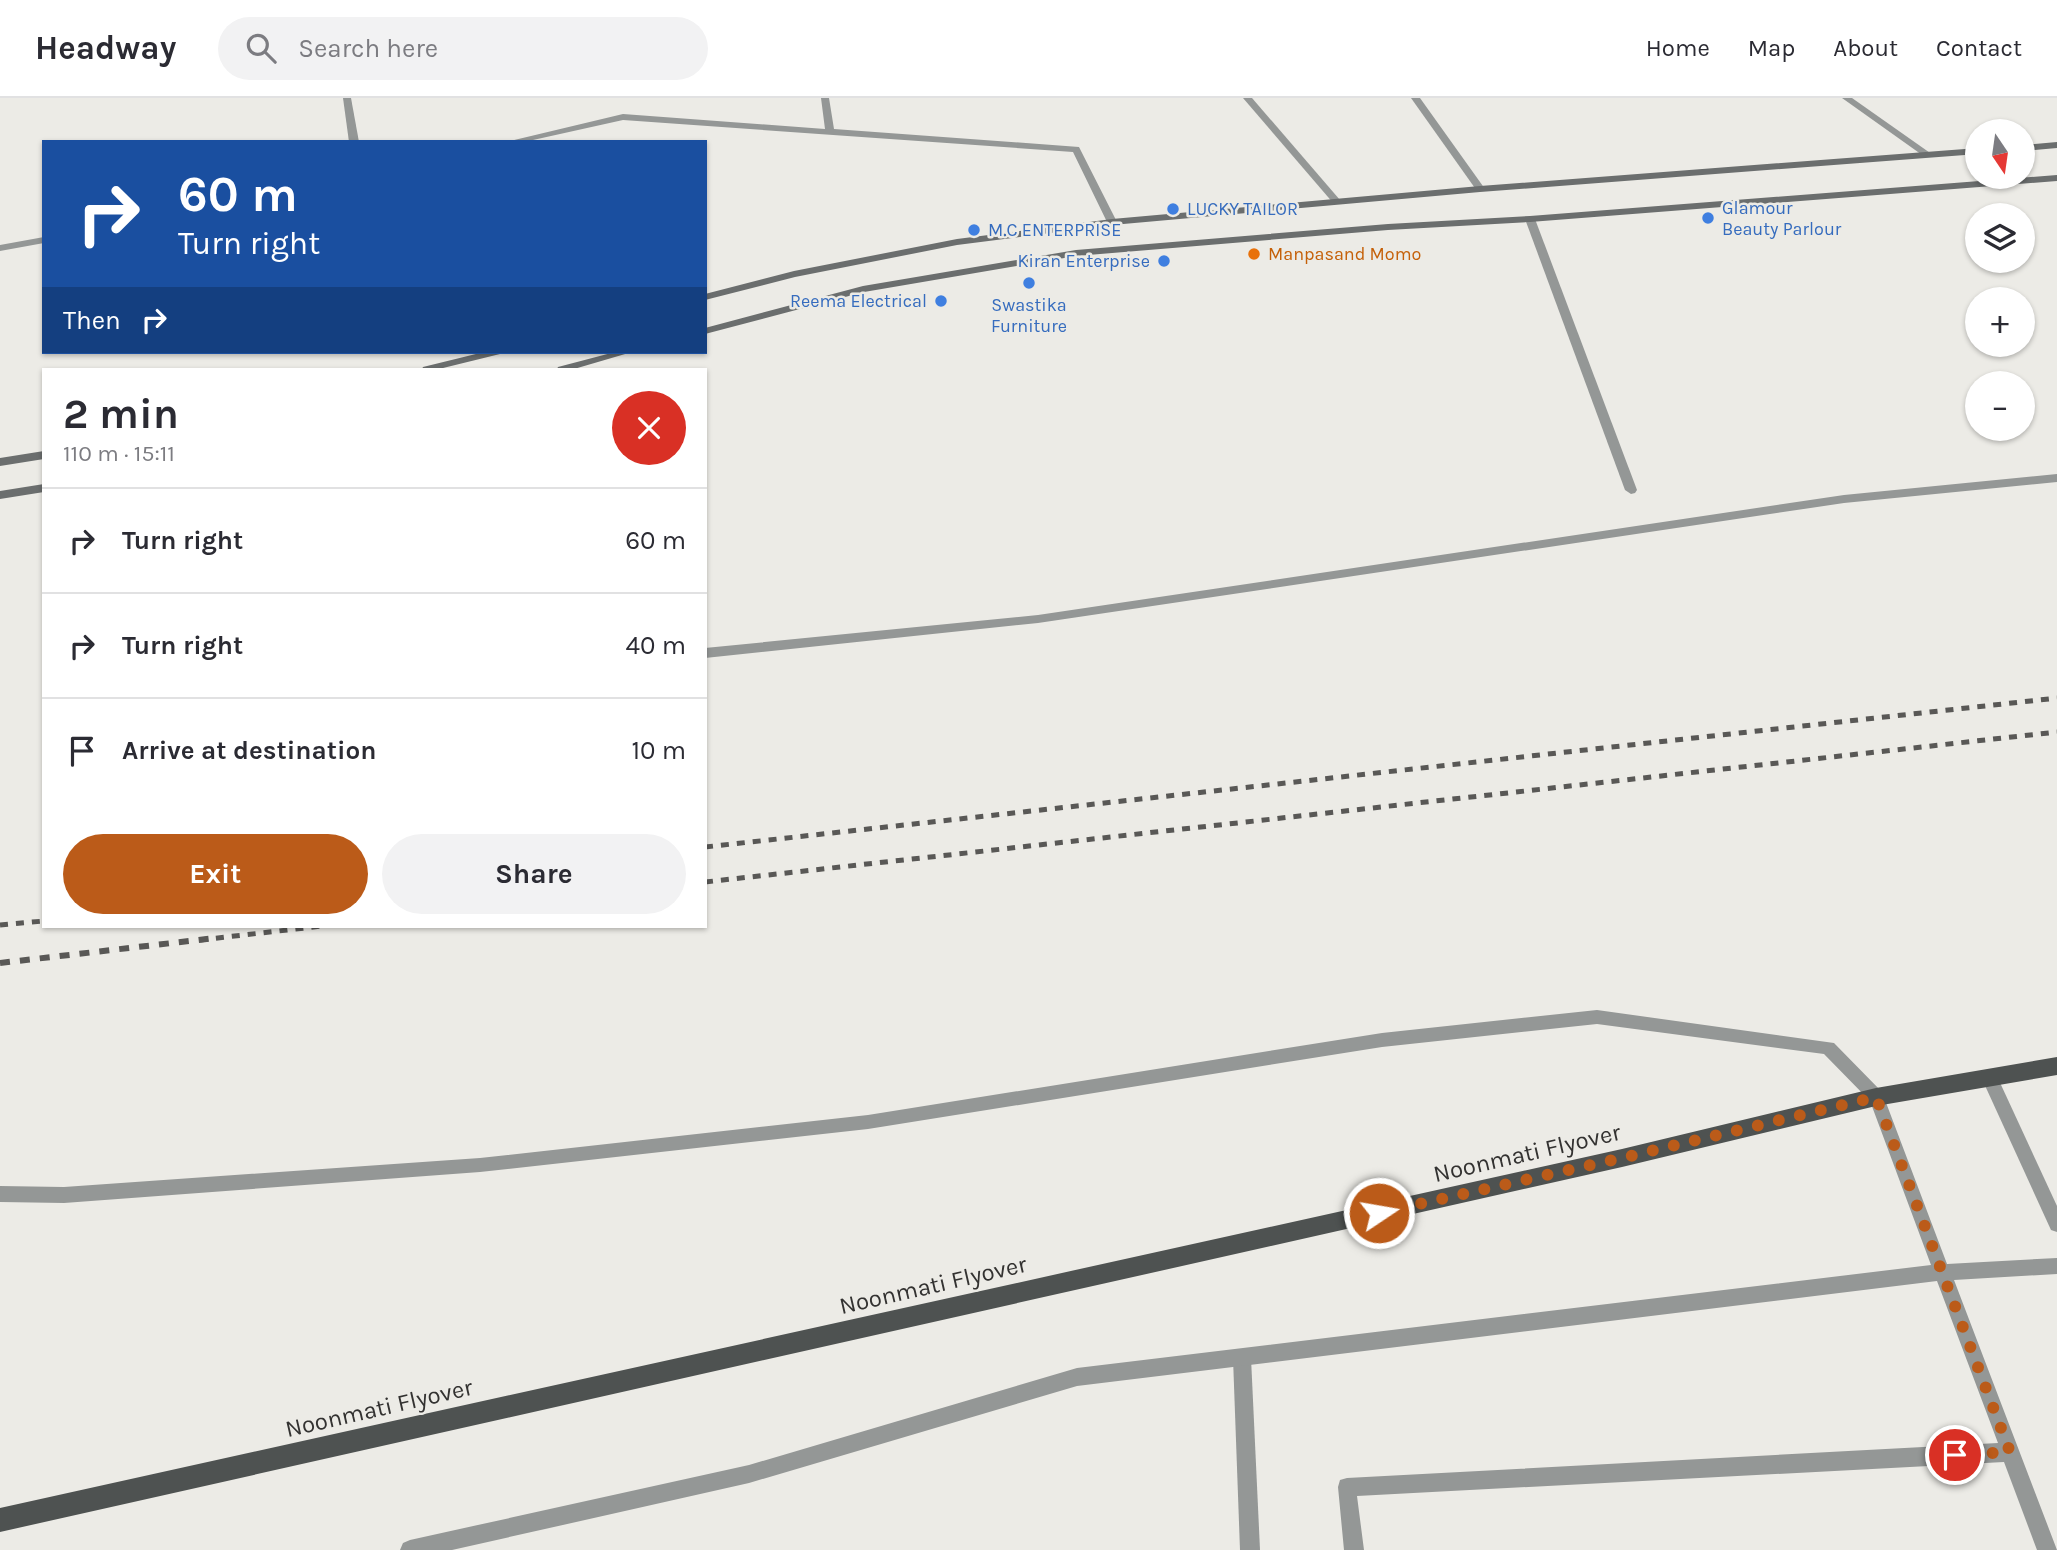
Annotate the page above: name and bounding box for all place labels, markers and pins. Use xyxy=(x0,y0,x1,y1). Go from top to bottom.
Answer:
place label: Glamour Beauty Parlour xyxy=(1722,197,1842,240)
place label: LUCKY TAILOR xyxy=(1187,198,1298,220)
marker: LUCKY TAILOR xyxy=(1165,201,1181,217)
marker: Glamour Beauty Parlour xyxy=(1700,210,1716,226)
place label: M.C ENTERPRISE xyxy=(988,219,1121,241)
marker: M.C ENTERPRISE xyxy=(966,222,982,238)
place label: Manpasand Momo xyxy=(1268,243,1421,265)
marker: Manpasand Momo xyxy=(1246,246,1262,262)
place label: Kiran Enterprise xyxy=(1018,250,1150,272)
marker: Kiran Enterprise xyxy=(1156,253,1172,269)
marker: Swastika Furniture xyxy=(1021,275,1037,291)
place label: Reema Electrical xyxy=(790,290,927,312)
marker: Reema Electrical xyxy=(933,293,949,309)
place label: Swastika Furniture xyxy=(991,294,1067,337)
pin xyxy=(1925,1425,1985,1485)

